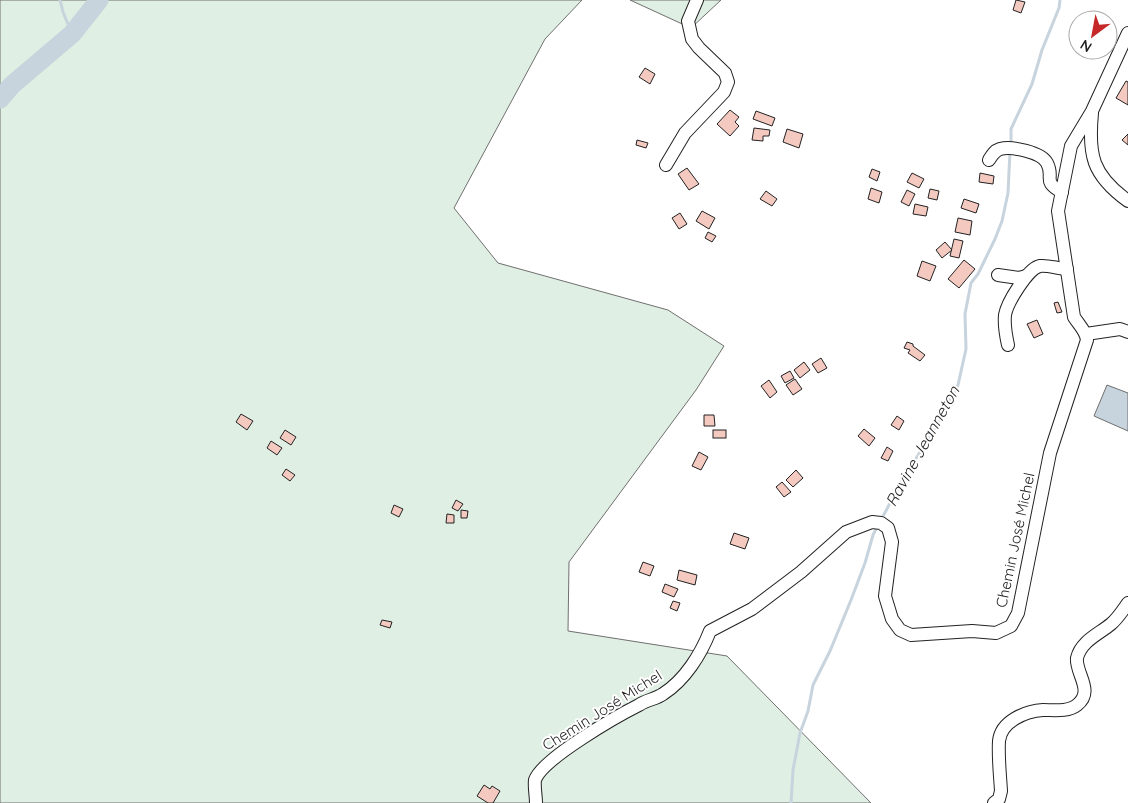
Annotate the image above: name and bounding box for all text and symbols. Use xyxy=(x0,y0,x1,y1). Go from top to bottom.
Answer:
north arrow xyxy=(1068,10,1118,60)
text: N xyxy=(1077,36,1095,56)
water label: Ravine Jeanneton xyxy=(881,382,964,510)
street label: Chemin José Michel xyxy=(991,471,1039,609)
street label: Chemin José Michel xyxy=(539,666,665,754)

